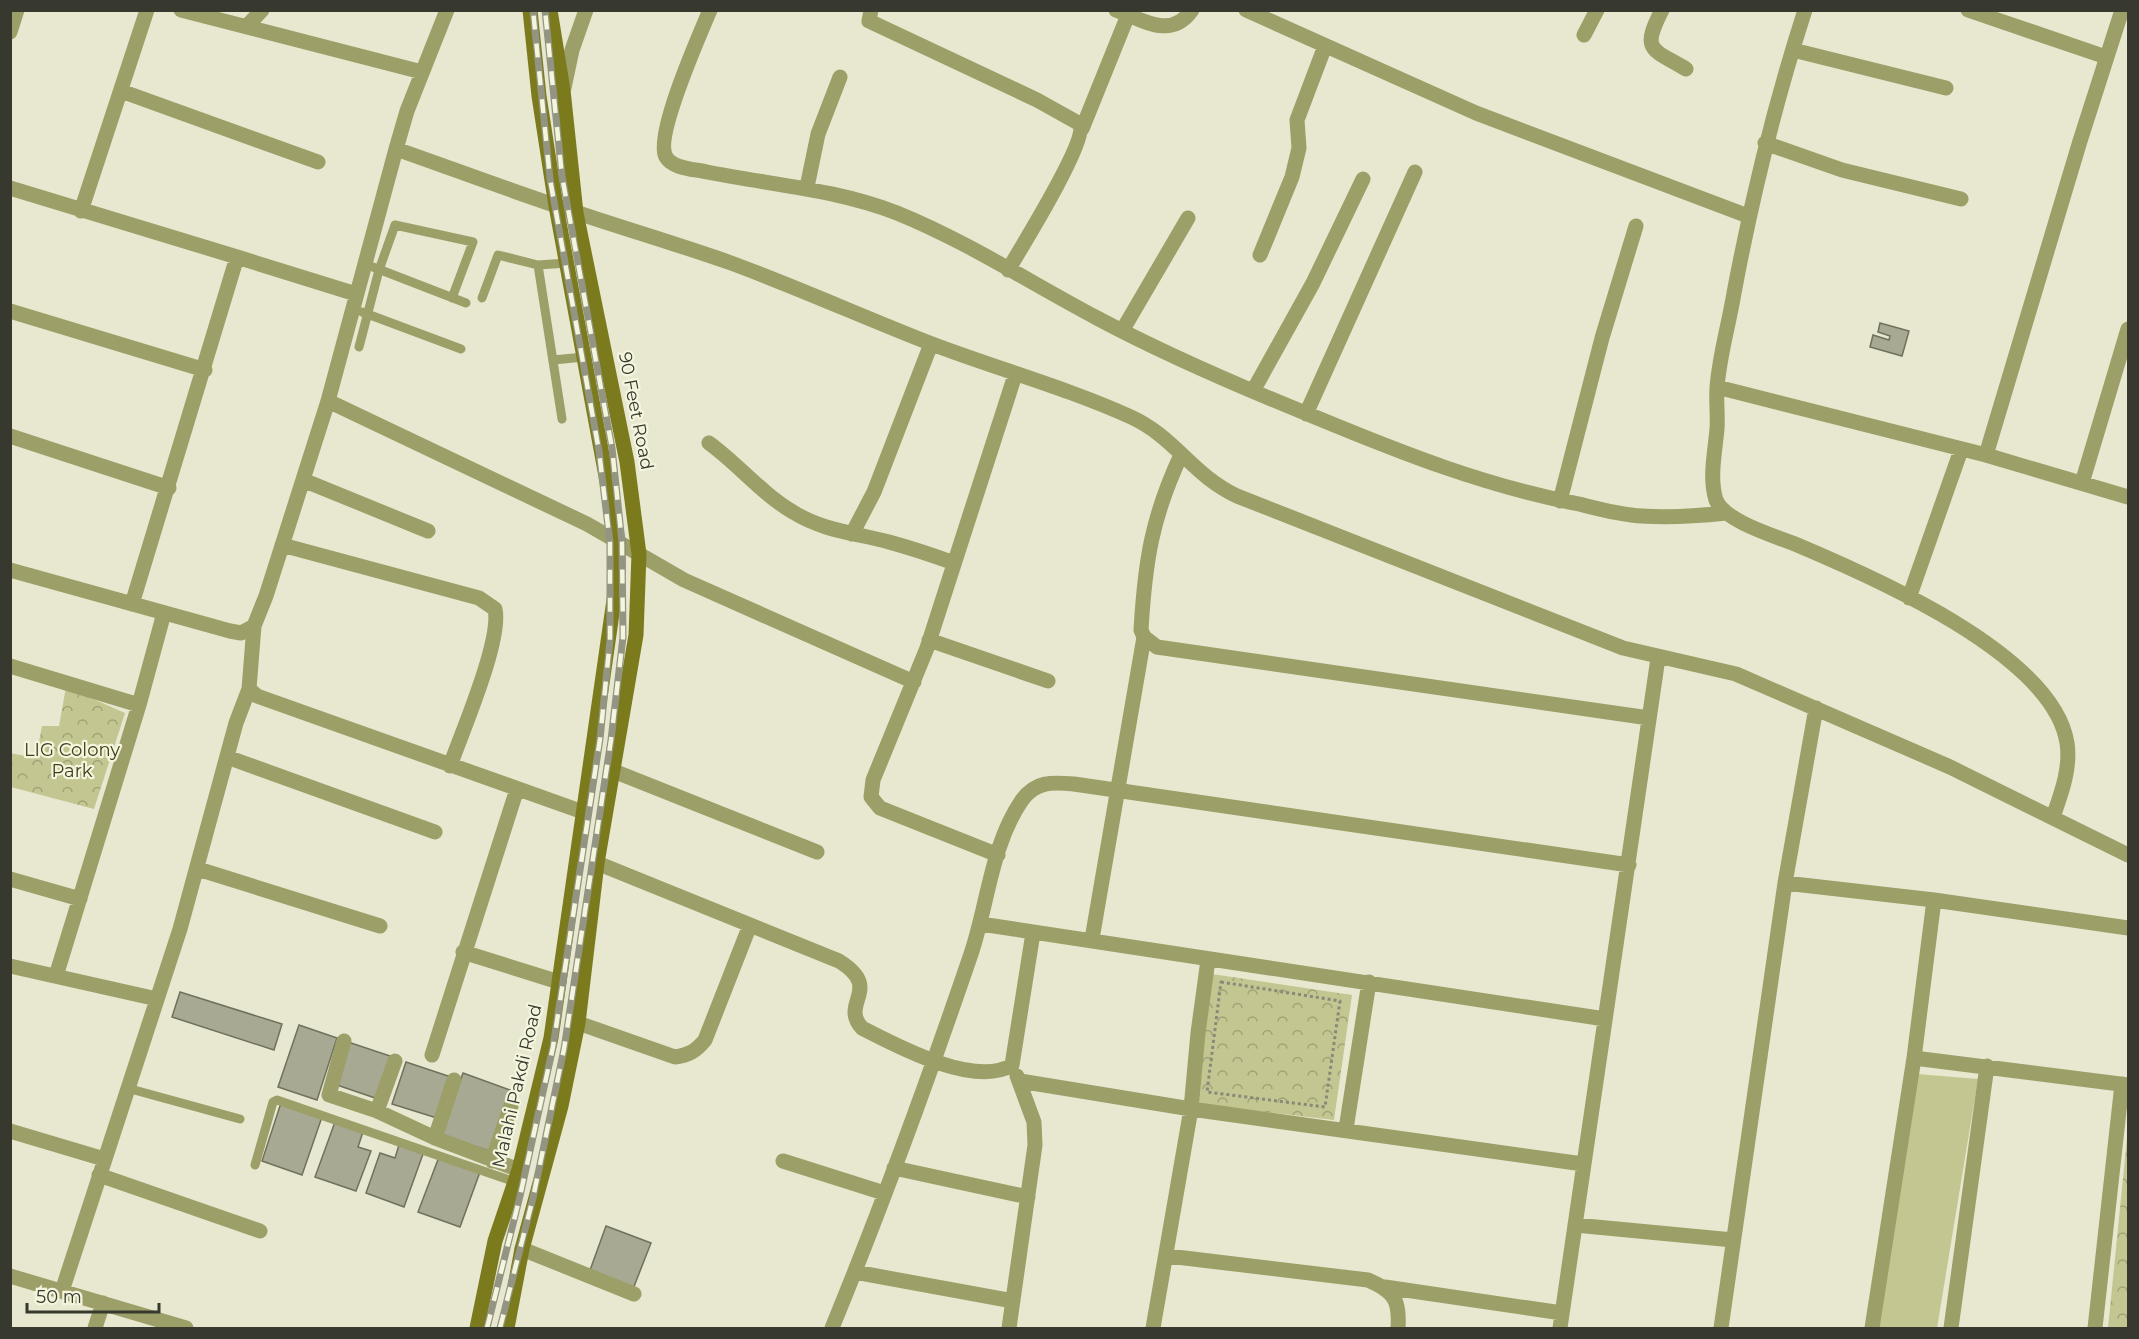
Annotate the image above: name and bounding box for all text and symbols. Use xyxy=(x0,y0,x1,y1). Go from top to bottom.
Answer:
street label: 90 Feet Road xyxy=(614,350,658,472)
park label: LIG Colony Park xyxy=(24,739,120,782)
street label: Malahi Pakdi Road xyxy=(487,1002,547,1170)
scale bar xyxy=(27,1276,159,1314)
text: 50 m xyxy=(36,1286,82,1308)

